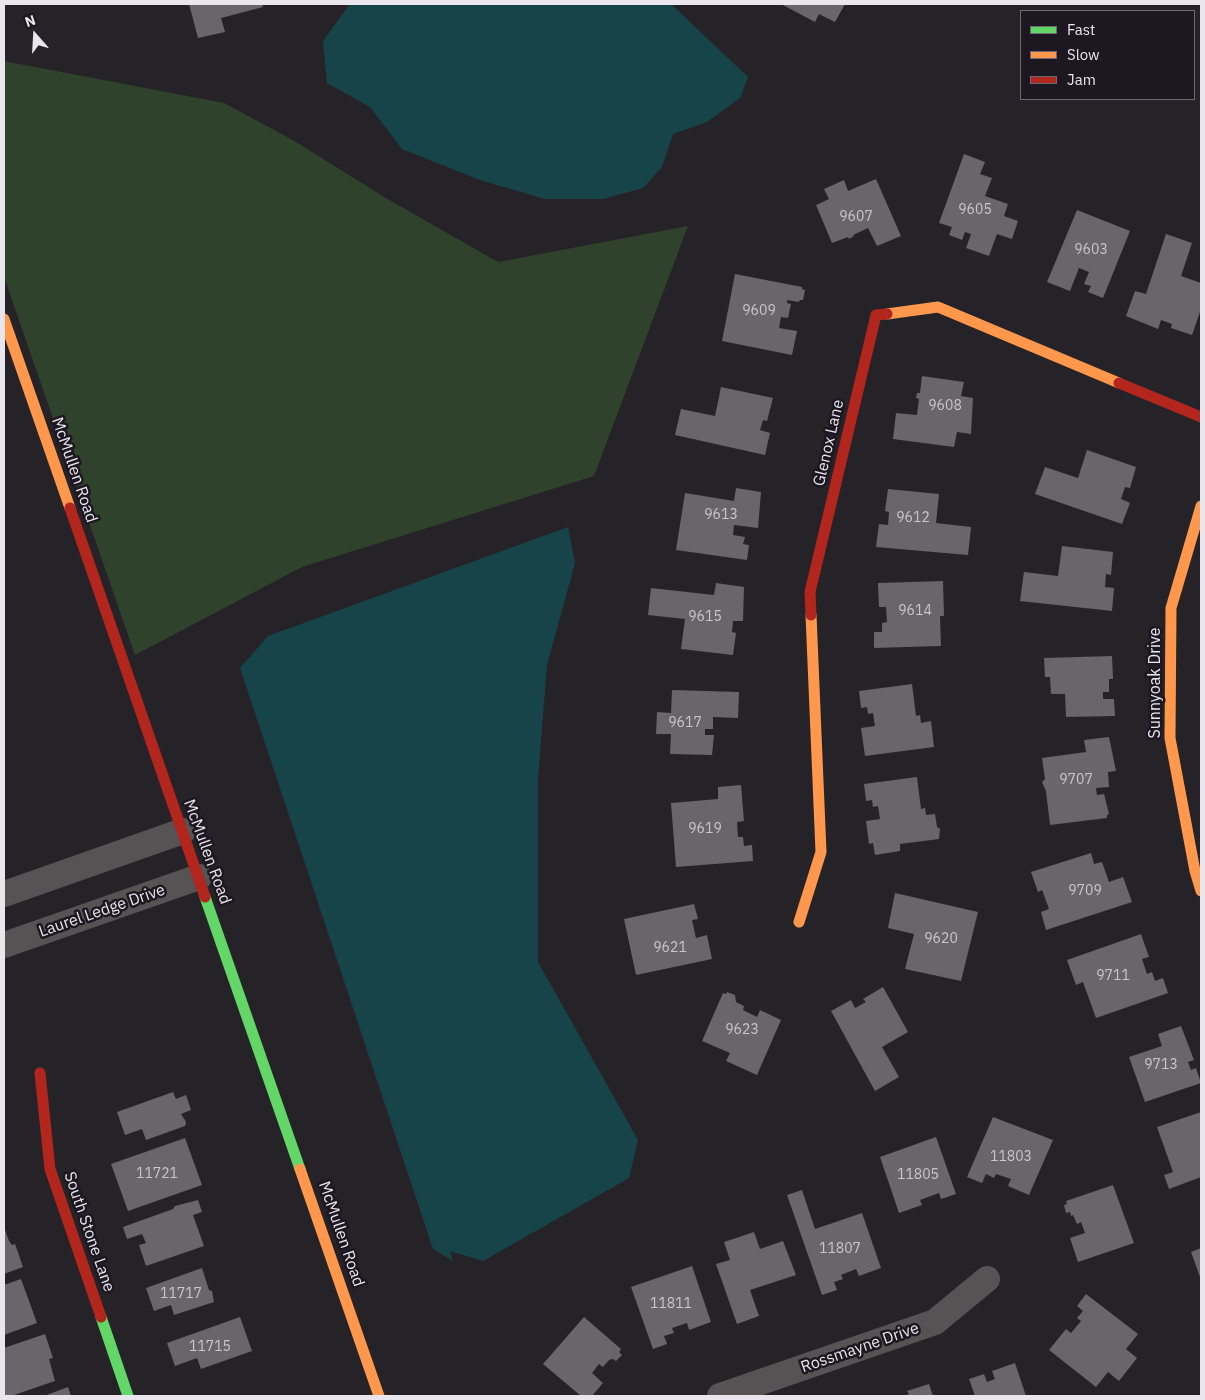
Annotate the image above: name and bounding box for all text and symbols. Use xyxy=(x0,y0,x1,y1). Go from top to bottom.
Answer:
north arrow xyxy=(10,10,60,60)
legend xyxy=(1020,10,1195,100)
text: N xyxy=(22,11,38,31)
text: Fast xyxy=(1067,20,1095,39)
text: Slow xyxy=(1067,45,1100,64)
text: Jam xyxy=(1067,70,1096,89)
house number: 9605 xyxy=(958,202,992,218)
house number: 9607 xyxy=(839,209,873,225)
house number: 9603 xyxy=(1074,242,1108,258)
house number: 9609 xyxy=(742,303,776,319)
street label: Glenox Lane xyxy=(810,398,848,488)
house number: 9608 xyxy=(928,398,962,414)
street label: McMullen Road xyxy=(47,415,101,525)
house number: 9613 xyxy=(704,507,738,523)
house number: 9612 xyxy=(896,510,930,526)
house number: 9614 xyxy=(898,603,932,619)
house number: 9615 xyxy=(688,609,722,625)
street label: Sunnyoak Drive xyxy=(1145,627,1165,739)
house number: 9617 xyxy=(668,715,702,731)
house number: 9707 xyxy=(1059,772,1093,788)
street label: McMullen Road xyxy=(179,797,235,907)
house number: 9619 xyxy=(688,821,722,837)
street label: Laurel Ledge Drive xyxy=(36,880,168,942)
house number: 9709 xyxy=(1068,883,1102,899)
house number: 9620 xyxy=(924,931,958,947)
house number: 9621 xyxy=(653,940,687,956)
house number: 9711 xyxy=(1096,968,1130,984)
house number: 9623 xyxy=(725,1022,759,1038)
house number: 9713 xyxy=(1144,1057,1178,1073)
house number: 11803 xyxy=(990,1149,1032,1165)
house number: 11721 xyxy=(136,1166,178,1182)
house number: 11805 xyxy=(897,1167,939,1183)
street label: South Stone Lane xyxy=(59,1169,119,1295)
street label: McMullen Road xyxy=(314,1179,368,1289)
house number: 11807 xyxy=(819,1241,861,1257)
house number: 11717 xyxy=(160,1286,202,1302)
house number: 11811 xyxy=(650,1296,692,1312)
street label: Rossmayne Drive xyxy=(798,1319,922,1377)
house number: 11715 xyxy=(189,1339,231,1355)

